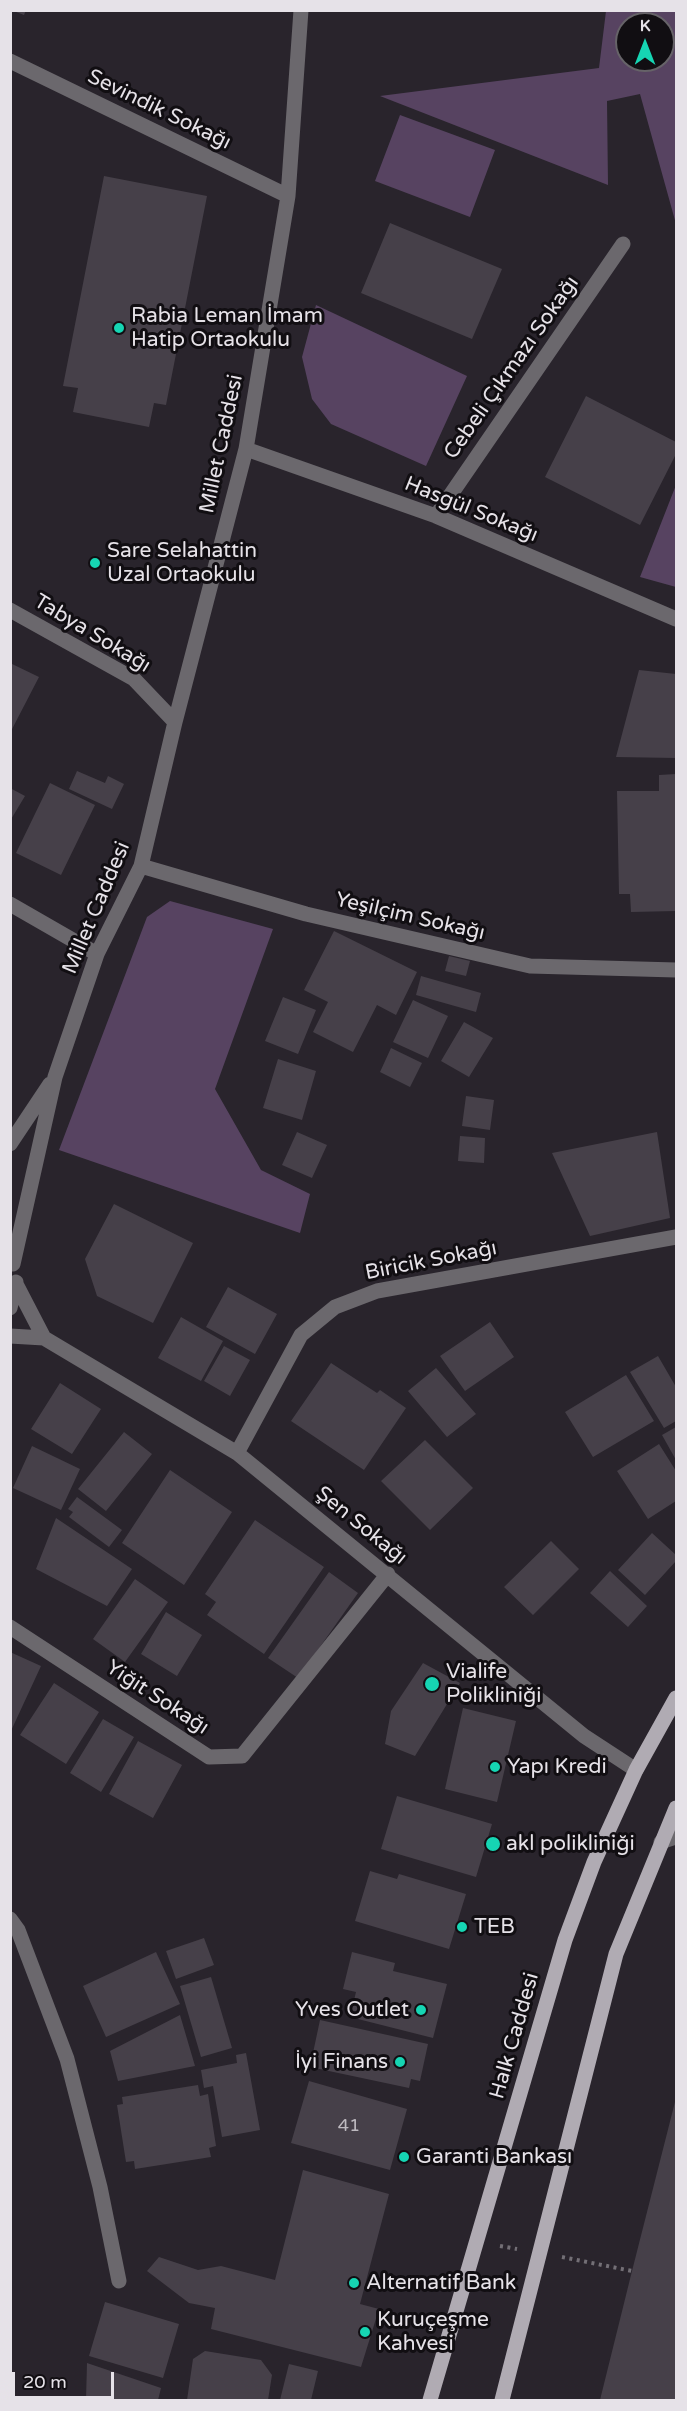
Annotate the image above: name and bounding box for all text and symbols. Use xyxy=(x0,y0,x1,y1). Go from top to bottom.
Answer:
north arrow xyxy=(615,12,675,72)
text: K xyxy=(640,16,650,36)
street label: Sevindik Sokağı xyxy=(83,64,235,156)
street label: Cebeli Çıkmazı Sokağı xyxy=(439,272,585,464)
place label: Rabia Leman İmam Hatip Ortaokulu xyxy=(131,303,323,353)
marker: Rabia Leman İmam Hatip Ortaokulu xyxy=(112,321,126,335)
street label: Millet Caddesi xyxy=(195,372,249,516)
street label: Hasgül Sokağı xyxy=(401,472,541,548)
place label: Sare Selahattin Uzal Ortaokulu xyxy=(107,538,257,588)
marker: Sare Selahattin Uzal Ortaokulu xyxy=(88,556,102,570)
street label: Tabya Sokağı xyxy=(29,589,155,679)
street label: Millet Caddesi xyxy=(58,838,136,978)
street label: Yeşilçim Sokağı xyxy=(333,888,487,946)
street label: Biricik Sokağı xyxy=(363,1236,499,1286)
street label: Şen Sokağı xyxy=(310,1482,412,1570)
street label: Yiğit Sokağı xyxy=(101,1655,213,1741)
place label: Vialife Polikliniği xyxy=(446,1659,541,1709)
marker: Vialife Polikliniği xyxy=(423,1675,441,1693)
place label: Yapı Kredi xyxy=(507,1754,607,1780)
marker: Yapı Kredi xyxy=(488,1760,502,1774)
place label: akl polikliniği xyxy=(506,1831,635,1857)
marker: akl polikliniği xyxy=(484,1835,502,1853)
place label: TEB xyxy=(474,1914,515,1940)
marker: TEB xyxy=(455,1920,469,1934)
street label: Halk Caddesi xyxy=(485,1970,545,2102)
place label: Yves Outlet xyxy=(295,1997,409,2023)
marker: Yves Outlet xyxy=(414,2003,428,2017)
place label: İyi Finans xyxy=(295,2049,388,2075)
marker: İyi Finans xyxy=(393,2055,407,2069)
house number: 41 xyxy=(338,2115,360,2137)
place label: Garanti Bankası xyxy=(416,2144,572,2170)
marker: Garanti Bankası xyxy=(397,2150,411,2164)
place label: Alternatif Bank xyxy=(366,2270,516,2296)
marker: Alternatif Bank xyxy=(347,2276,361,2290)
place label: Kuruçeşme Kahvesi xyxy=(377,2307,489,2357)
marker: Kuruçeşme Kahvesi xyxy=(358,2325,372,2339)
scale bar xyxy=(15,2360,117,2398)
text: 20 m xyxy=(23,2371,67,2393)

